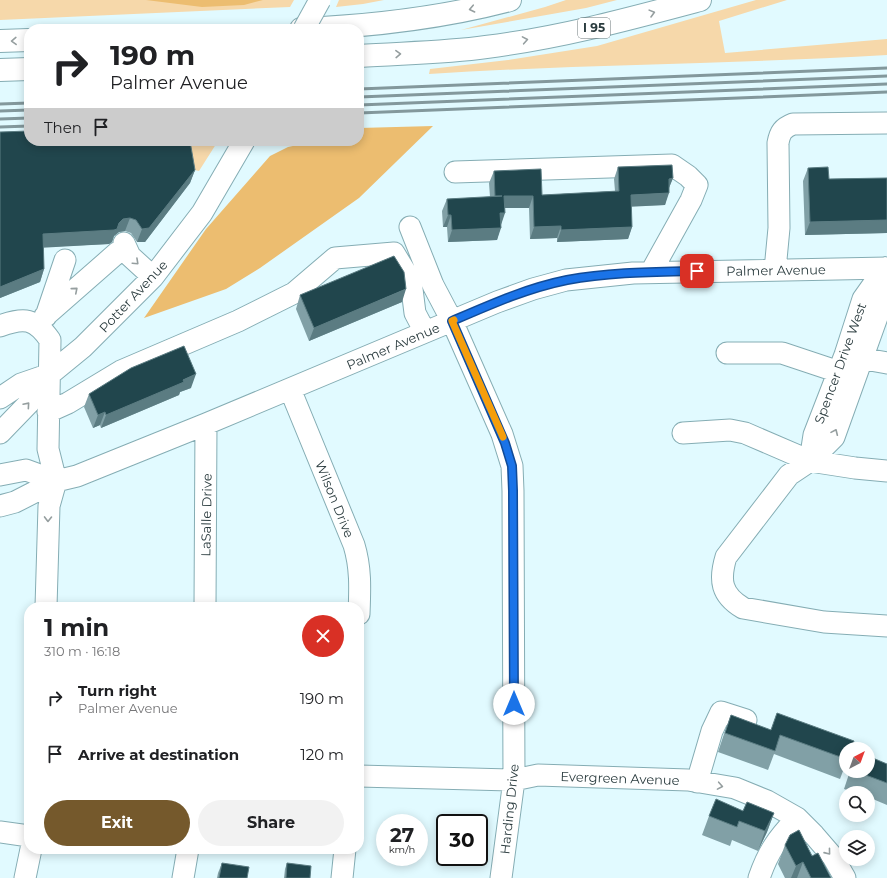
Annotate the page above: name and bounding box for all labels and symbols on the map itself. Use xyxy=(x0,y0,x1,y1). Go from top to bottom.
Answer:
one-way arrow xyxy=(469,4,475,12)
one-way arrow xyxy=(648,9,655,18)
road number: I 95 xyxy=(578,18,610,38)
one-way arrow xyxy=(11,36,18,45)
one-way arrow xyxy=(522,37,528,45)
one-way arrow xyxy=(395,50,401,58)
pin xyxy=(680,254,714,288)
street label: Potter Avenue xyxy=(95,256,171,335)
one-way arrow xyxy=(131,257,139,264)
street label: Palmer Avenue xyxy=(726,261,826,279)
one-way arrow xyxy=(70,288,77,295)
street label: Spencer Drive West xyxy=(811,300,869,426)
street label: Palmer Avenue xyxy=(344,319,442,373)
one-way arrow xyxy=(22,402,29,410)
one-way arrow xyxy=(830,429,838,436)
street label: Wilson Drive xyxy=(312,458,358,540)
street label: LaSalle Drive xyxy=(197,473,215,557)
one-way arrow xyxy=(44,516,52,522)
position arrow xyxy=(493,683,535,725)
north arrow xyxy=(839,742,875,778)
street label: Harding Drive xyxy=(496,763,522,855)
street label: Evergreen Avenue xyxy=(560,768,680,788)
one-way arrow xyxy=(717,781,723,789)
speed limit sign: 30 xyxy=(436,814,488,866)
one-way arrow xyxy=(824,847,831,854)

